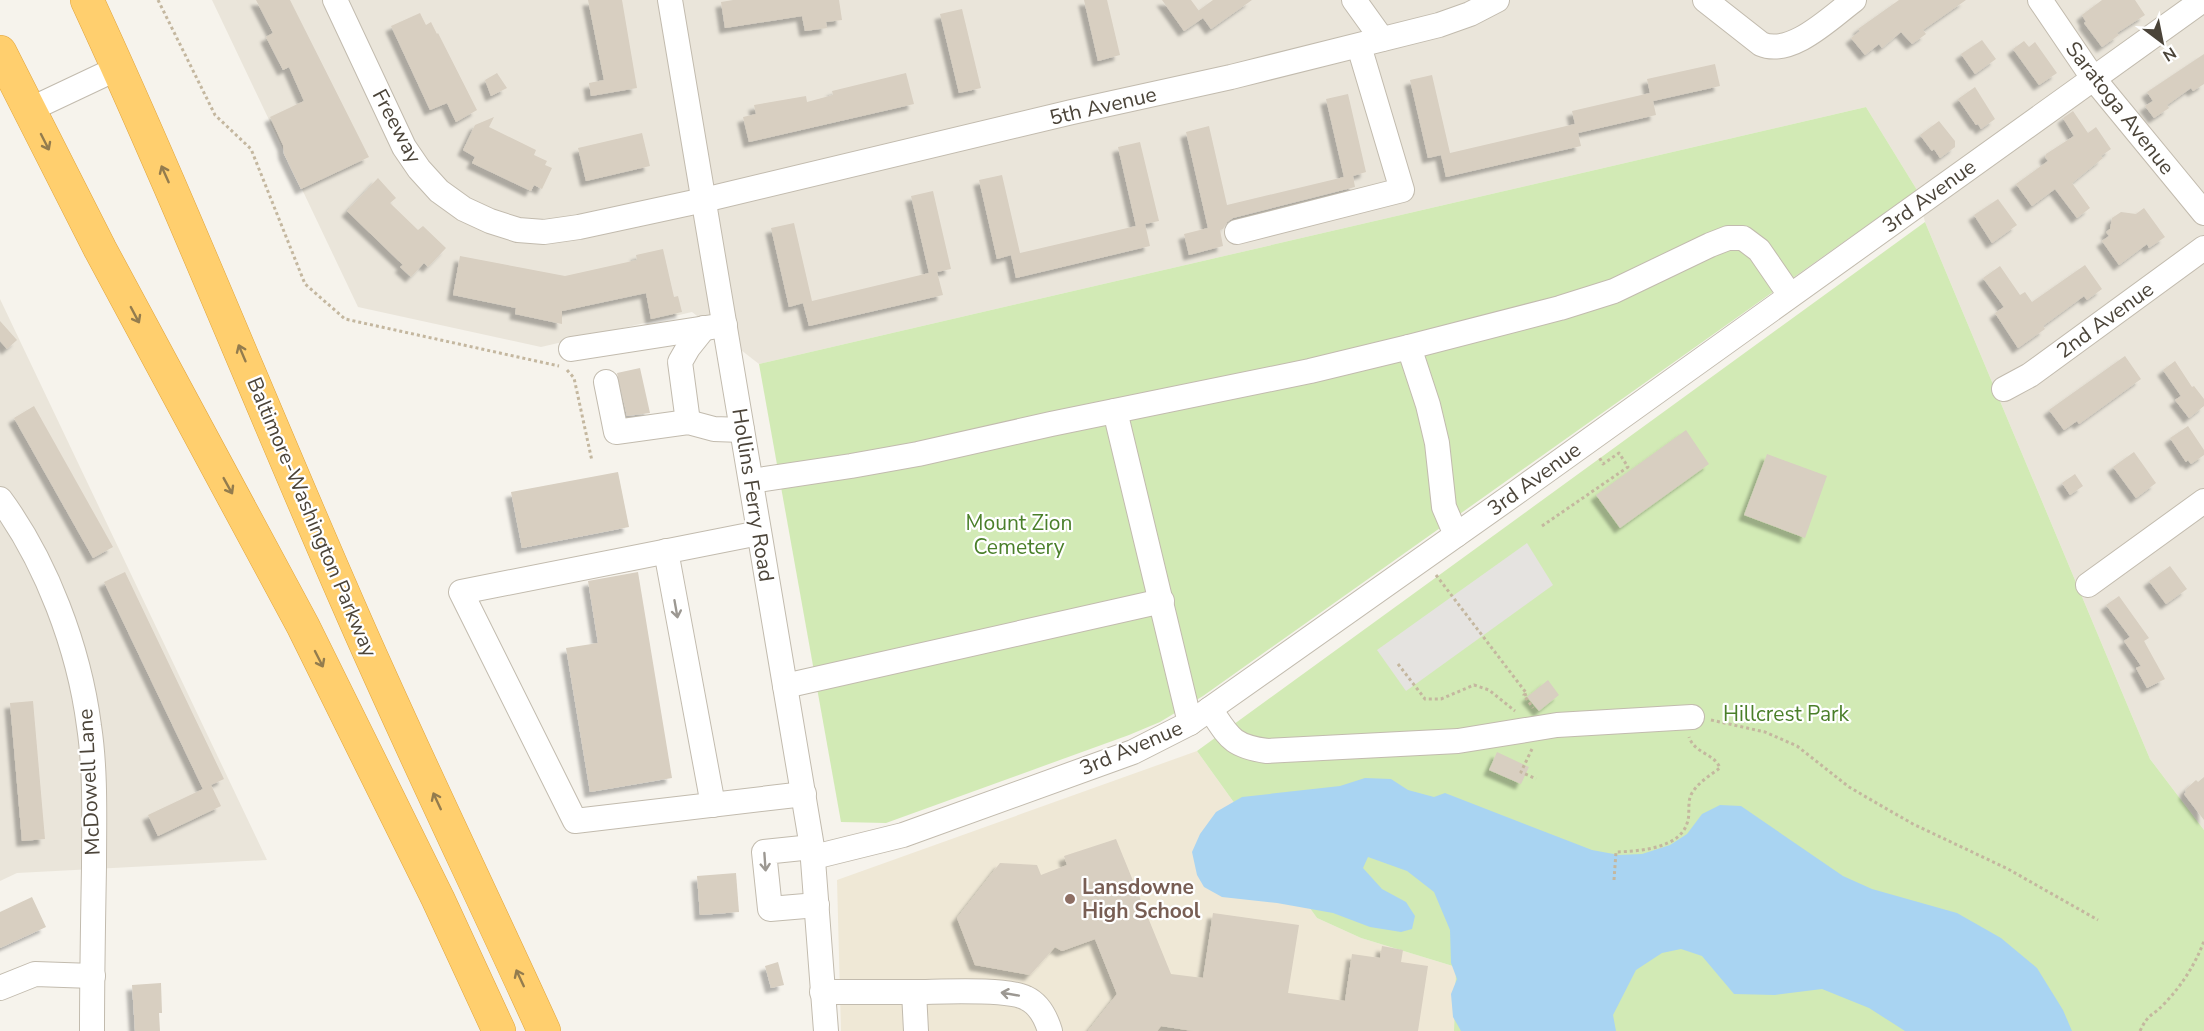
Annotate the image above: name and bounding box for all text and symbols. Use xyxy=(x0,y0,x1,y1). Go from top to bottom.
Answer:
north arrow xyxy=(2132,12,2192,72)
street label: Saratoga Avenue xyxy=(2059,36,2181,180)
text: N xyxy=(2159,41,2180,66)
street label: 5th Avenue xyxy=(1047,80,1159,132)
street label: Freeway xyxy=(366,84,428,168)
one-way arrow xyxy=(39,133,51,150)
street label: 3rd Avenue xyxy=(1877,153,1981,239)
one-way arrow xyxy=(159,165,170,183)
street label: 2nd Avenue xyxy=(2051,275,2159,365)
one-way arrow xyxy=(129,306,141,323)
one-way arrow xyxy=(236,344,247,363)
street label: Baltimore-Washington Parkway xyxy=(240,373,384,661)
street label: Hollins Ferry Road xyxy=(725,406,781,584)
street label: 3rd Avenue xyxy=(1482,436,1586,522)
one-way arrow xyxy=(223,477,234,495)
park label: Mount Zion Cemetery xyxy=(966,509,1072,561)
one-way arrow xyxy=(671,598,682,618)
one-way arrow xyxy=(314,649,325,667)
park label: Hillcrest Park xyxy=(1723,700,1850,728)
street label: McDowell Lane xyxy=(71,708,107,856)
street label: 3rd Avenue xyxy=(1075,714,1187,782)
one-way arrow xyxy=(431,793,443,811)
one-way arrow xyxy=(760,852,771,871)
place label: Lansdowne High School xyxy=(1082,873,1201,925)
marker: Lansdowne High School xyxy=(1063,892,1077,906)
one-way arrow xyxy=(513,969,525,987)
one-way arrow xyxy=(1001,988,1020,999)

